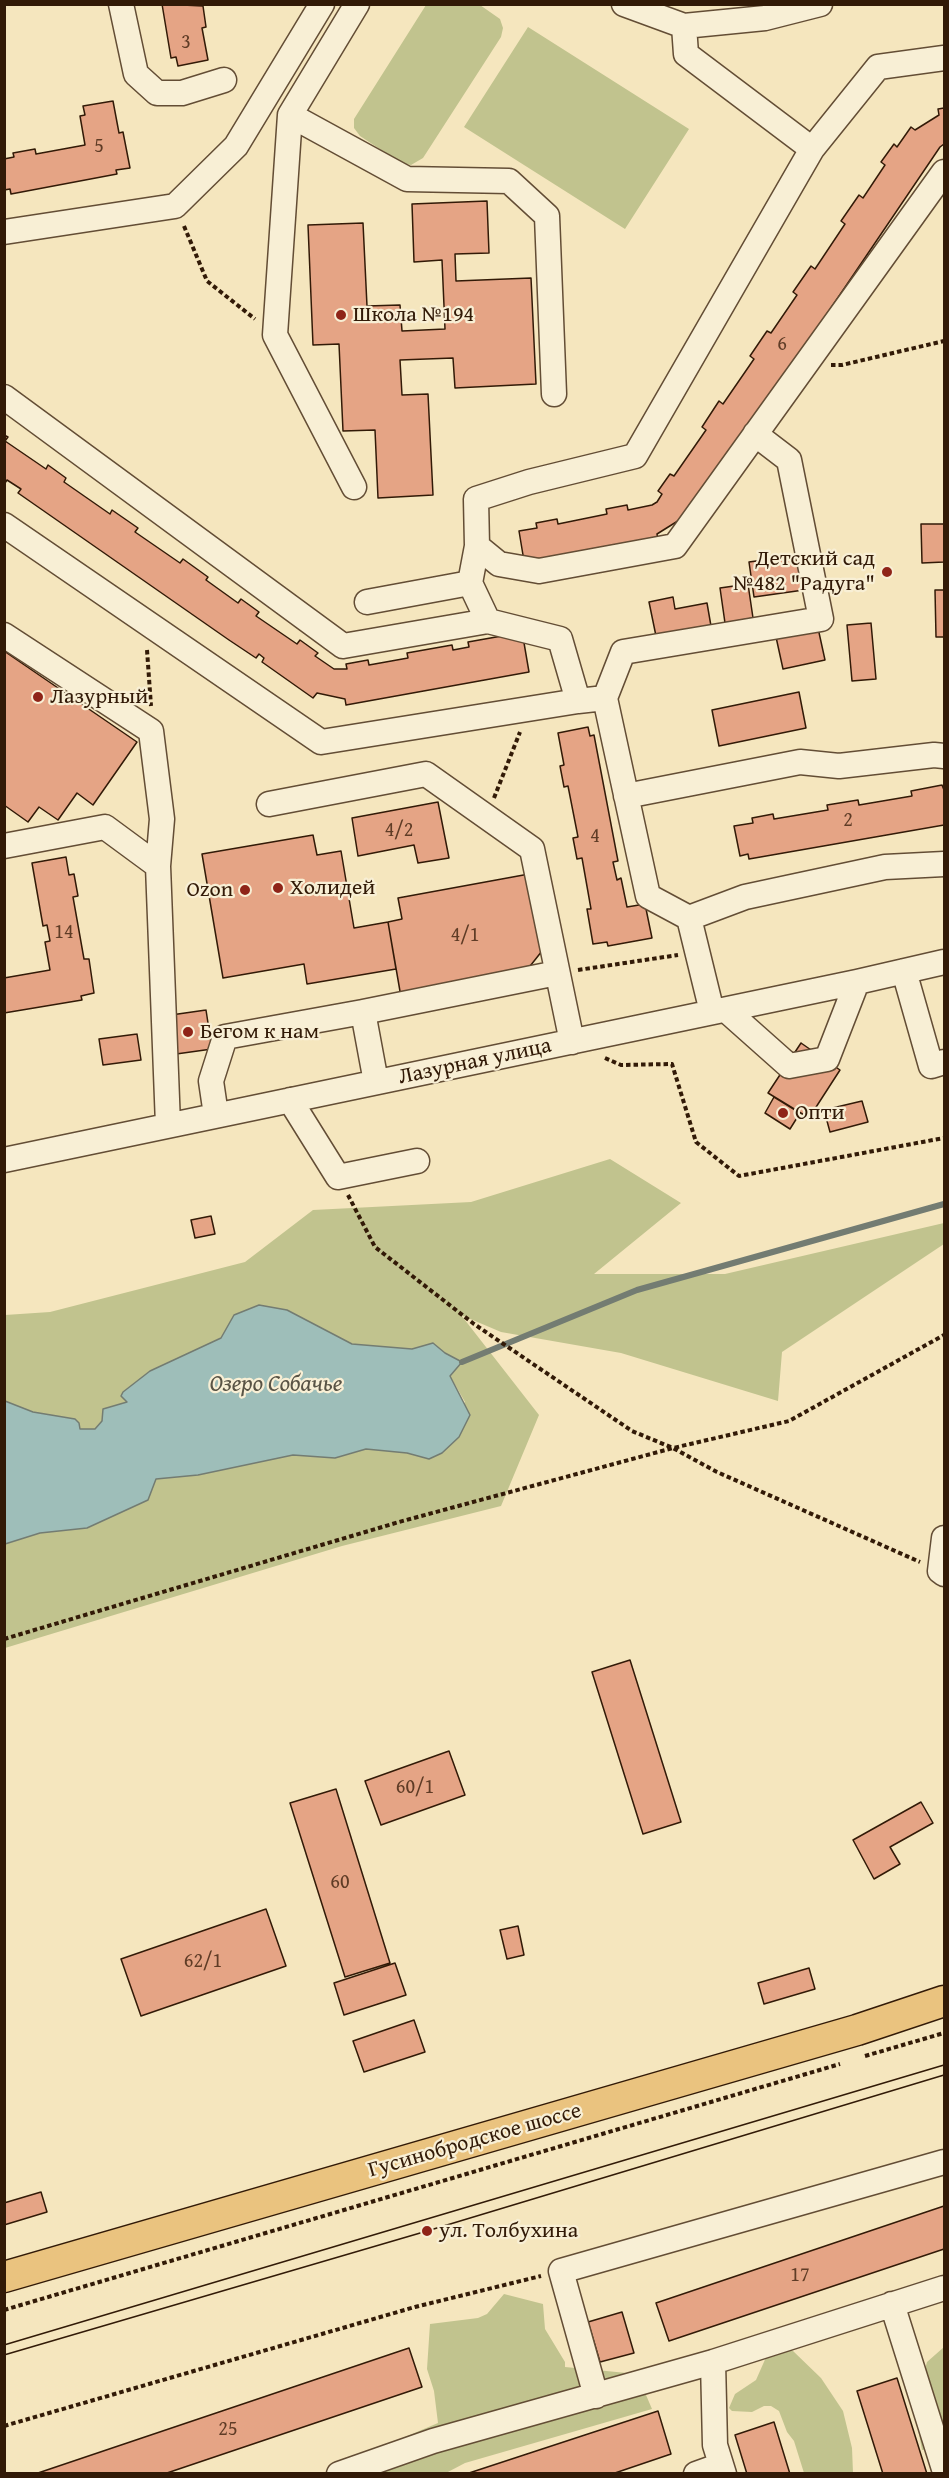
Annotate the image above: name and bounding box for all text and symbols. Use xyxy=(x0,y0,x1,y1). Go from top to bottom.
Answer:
house number: 3 xyxy=(181,31,191,55)
house number: 5 xyxy=(94,135,104,159)
place label: Школа №194 xyxy=(353,302,474,328)
marker: Школа №194 xyxy=(334,308,348,322)
house number: 6 xyxy=(777,333,787,357)
place label: Детский сад №482 "Радуга" xyxy=(733,546,875,598)
marker: Детский сад №482 "Радуга" xyxy=(880,565,894,579)
place label: Лазурный xyxy=(50,684,148,710)
marker: Лазурный xyxy=(31,690,45,704)
house number: 2 xyxy=(843,809,853,833)
house number: 4/2 xyxy=(385,819,413,843)
house number: 4 xyxy=(590,825,600,849)
place label: Холидей xyxy=(290,875,375,901)
place label: Ozon xyxy=(186,877,233,903)
marker: Холидей xyxy=(271,881,285,895)
marker: Ozon xyxy=(238,883,252,897)
house number: 14 xyxy=(54,921,74,945)
house number: 4/1 xyxy=(451,924,479,948)
place label: Бегом к нам xyxy=(200,1019,319,1045)
marker: Бегом к нам xyxy=(181,1025,195,1039)
street label: Лазурная улица xyxy=(396,1033,554,1091)
place label: Опти xyxy=(795,1100,844,1126)
marker: Опти xyxy=(776,1106,790,1120)
water label: Озеро Собачье xyxy=(209,1371,343,1399)
house number: 60/1 xyxy=(396,1776,434,1800)
house number: 60 xyxy=(330,1871,350,1895)
house number: 62/1 xyxy=(184,1950,222,1974)
street label: Гусинобродское шоссе xyxy=(365,2098,585,2184)
place label: ул. Толбухина xyxy=(439,2218,578,2244)
marker: ул. Толбухина xyxy=(420,2224,434,2238)
house number: 17 xyxy=(790,2264,810,2288)
house number: 25 xyxy=(218,2418,238,2442)

